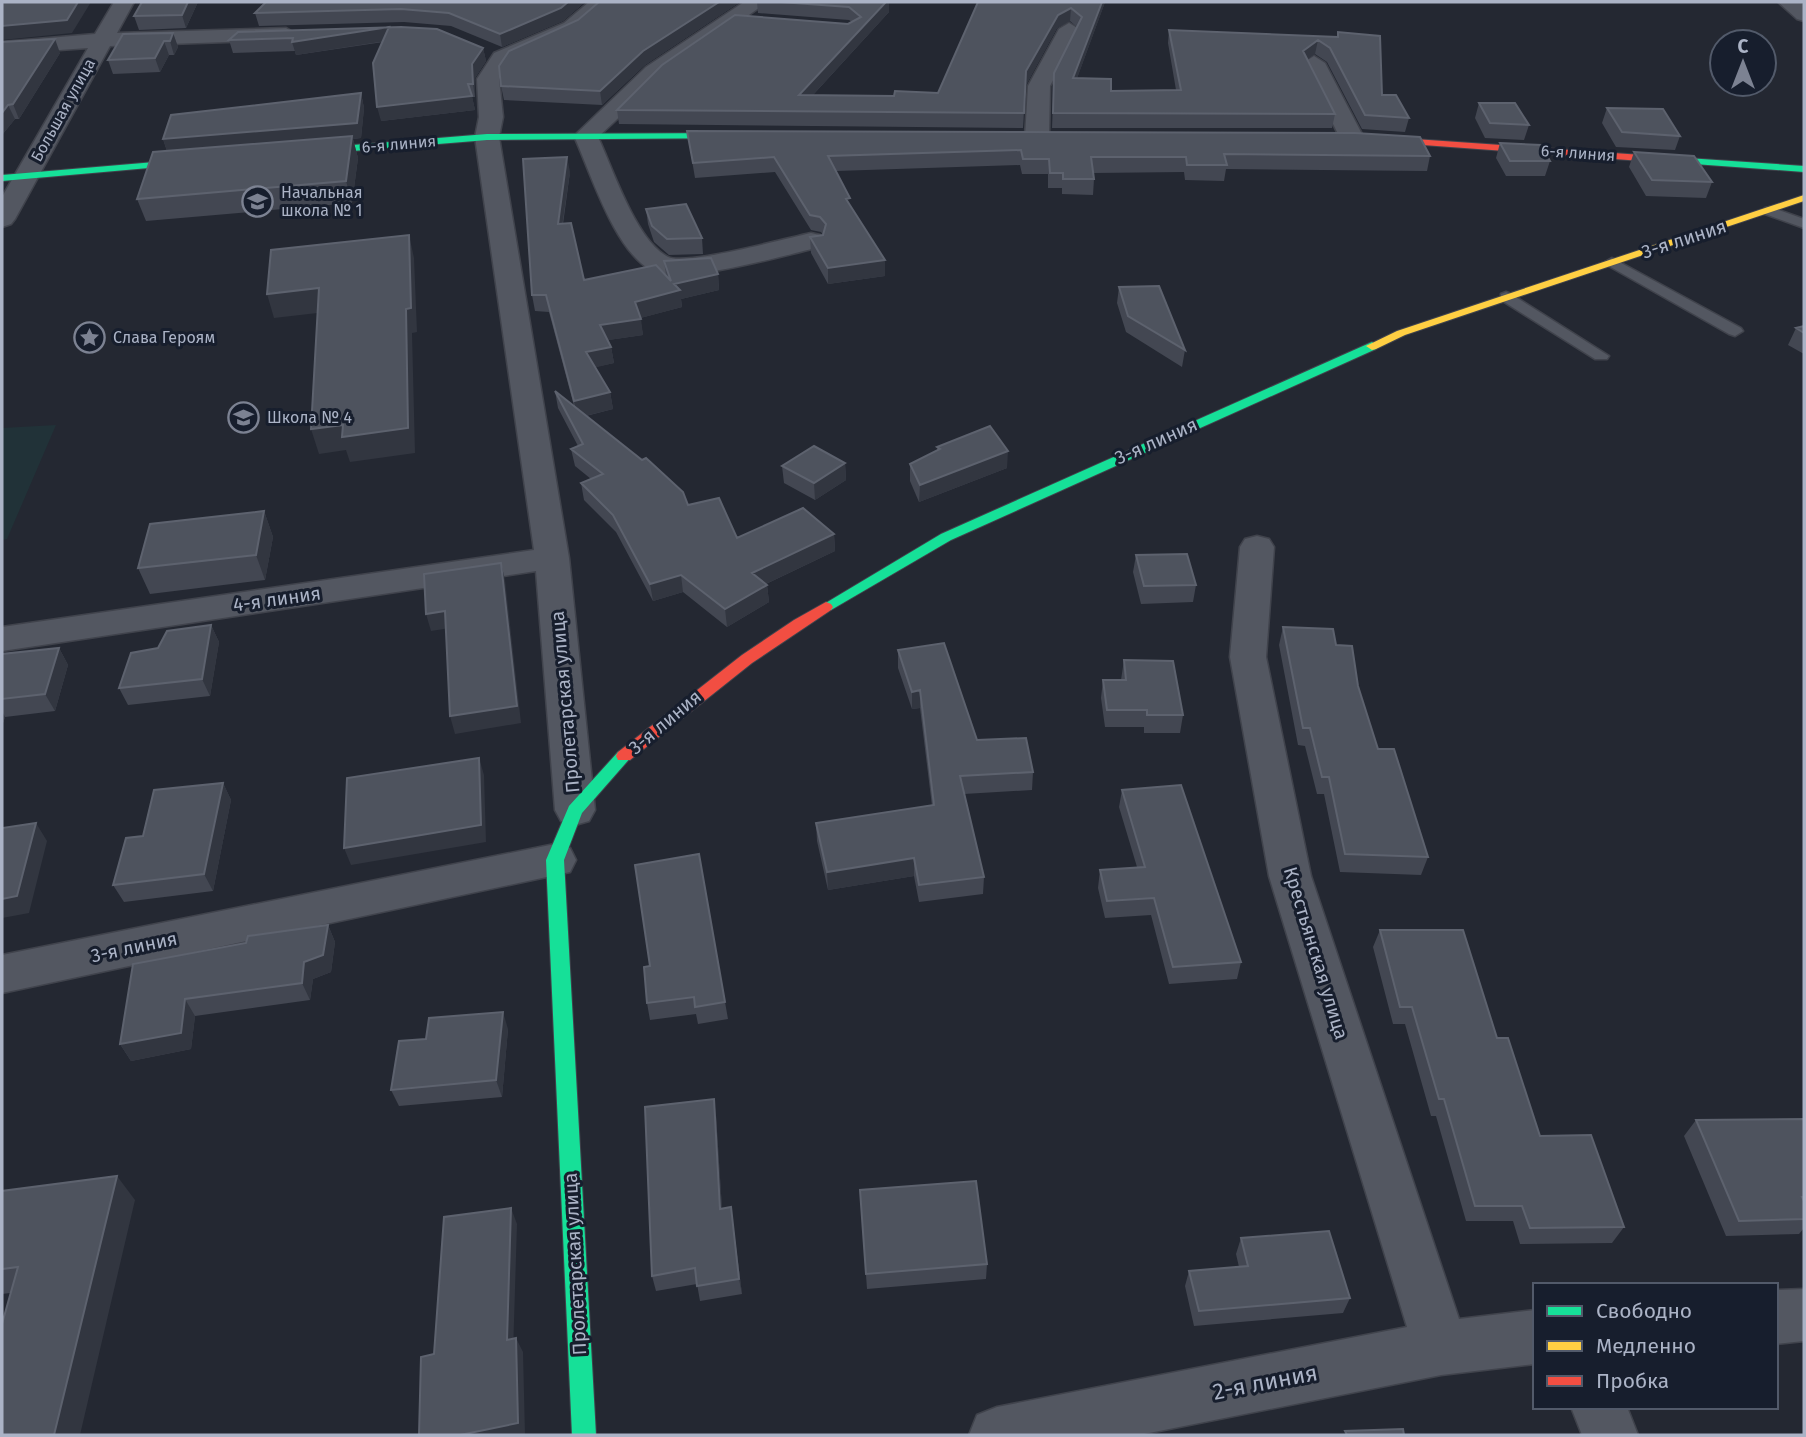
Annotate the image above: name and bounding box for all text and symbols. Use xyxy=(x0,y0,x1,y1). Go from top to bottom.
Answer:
north arrow xyxy=(1708,28,1778,98)
text: С xyxy=(1738,35,1749,58)
street label: Большая улица xyxy=(27,55,99,165)
street label: 6-я линия xyxy=(361,131,437,157)
street label: 6-я линия xyxy=(1540,141,1616,165)
place label: Начальная школа № 1 xyxy=(281,183,363,220)
school or university icon: Начальная школа № 1 xyxy=(241,184,275,218)
street label: 3-я линия xyxy=(1639,214,1729,264)
place icon: Слава Героям xyxy=(73,320,107,354)
place label: Слава Героям xyxy=(113,328,215,347)
school or university icon: Школа № 4 xyxy=(227,400,261,434)
place label: Школа № 4 xyxy=(267,408,352,427)
street label: 3-я линия xyxy=(1111,413,1201,469)
street label: 4-я линия xyxy=(232,581,322,617)
street label: Пролетарская улица xyxy=(546,610,584,794)
street label: 3-я линия xyxy=(624,685,706,759)
street label: Крестьянская улица xyxy=(1279,864,1353,1042)
street label: 3-я линия xyxy=(89,927,179,967)
street label: Пролетарская улица xyxy=(559,1172,591,1356)
legend xyxy=(1533,1283,1778,1409)
text: Свободно xyxy=(1596,1298,1692,1324)
text: Медленно xyxy=(1596,1333,1696,1359)
street label: 2-я линия xyxy=(1210,1358,1320,1406)
text: Пробка xyxy=(1596,1368,1669,1394)

